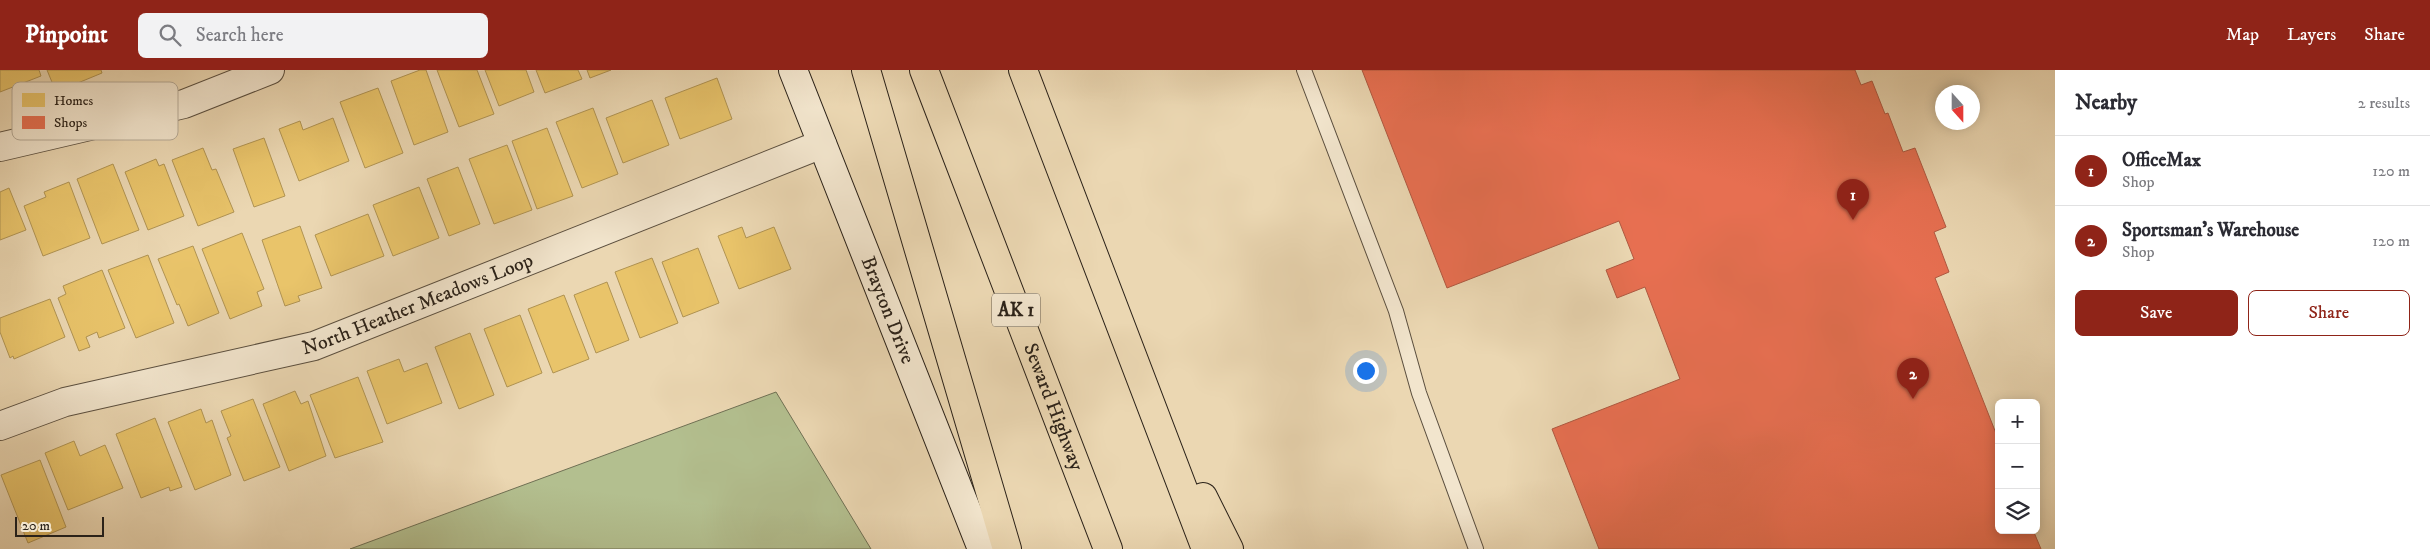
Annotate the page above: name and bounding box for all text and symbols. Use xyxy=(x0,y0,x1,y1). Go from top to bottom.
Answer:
search box xyxy=(138,13,488,58)
text: Pinpoint xyxy=(25,20,108,50)
icon: search xyxy=(156,21,184,49)
text: Search here xyxy=(196,24,284,47)
text: Map xyxy=(2226,24,2259,46)
text: Layers xyxy=(2287,24,2336,46)
text: Share xyxy=(2364,24,2405,46)
legend xyxy=(12,82,178,140)
north arrow xyxy=(1935,85,1980,130)
text: Nearby xyxy=(2075,90,2137,116)
text: Homes xyxy=(54,92,94,110)
text: 2 results xyxy=(2358,93,2410,113)
text: Shops xyxy=(54,114,87,132)
text: OfficeMax xyxy=(2122,149,2201,172)
text: 1 xyxy=(2088,161,2094,181)
text: 120 m xyxy=(2372,161,2410,181)
text: Shop xyxy=(2122,172,2155,192)
pin: 1 xyxy=(1837,179,1869,220)
text: Sportsman's Warehouse xyxy=(2122,219,2299,242)
text: 2 xyxy=(2087,231,2095,251)
text: 120 m xyxy=(2372,231,2410,251)
text: Shop xyxy=(2122,242,2155,262)
street label: North Heather Meadows Loop xyxy=(300,248,537,361)
street label: Brayton Drive xyxy=(855,253,920,367)
button: Save xyxy=(2075,290,2238,336)
button: Share xyxy=(2248,290,2410,336)
road number: AK 1 xyxy=(992,294,1040,326)
street label: Seward Highway xyxy=(1018,340,1089,475)
your location xyxy=(1353,358,1379,384)
pin: 2 xyxy=(1897,358,1929,399)
map controls xyxy=(1995,399,2040,534)
button: + xyxy=(1995,399,2040,444)
button: − xyxy=(1995,444,2040,489)
button: layers xyxy=(1995,489,2040,534)
scale bar xyxy=(15,514,104,537)
text: 20 m xyxy=(22,517,50,535)

